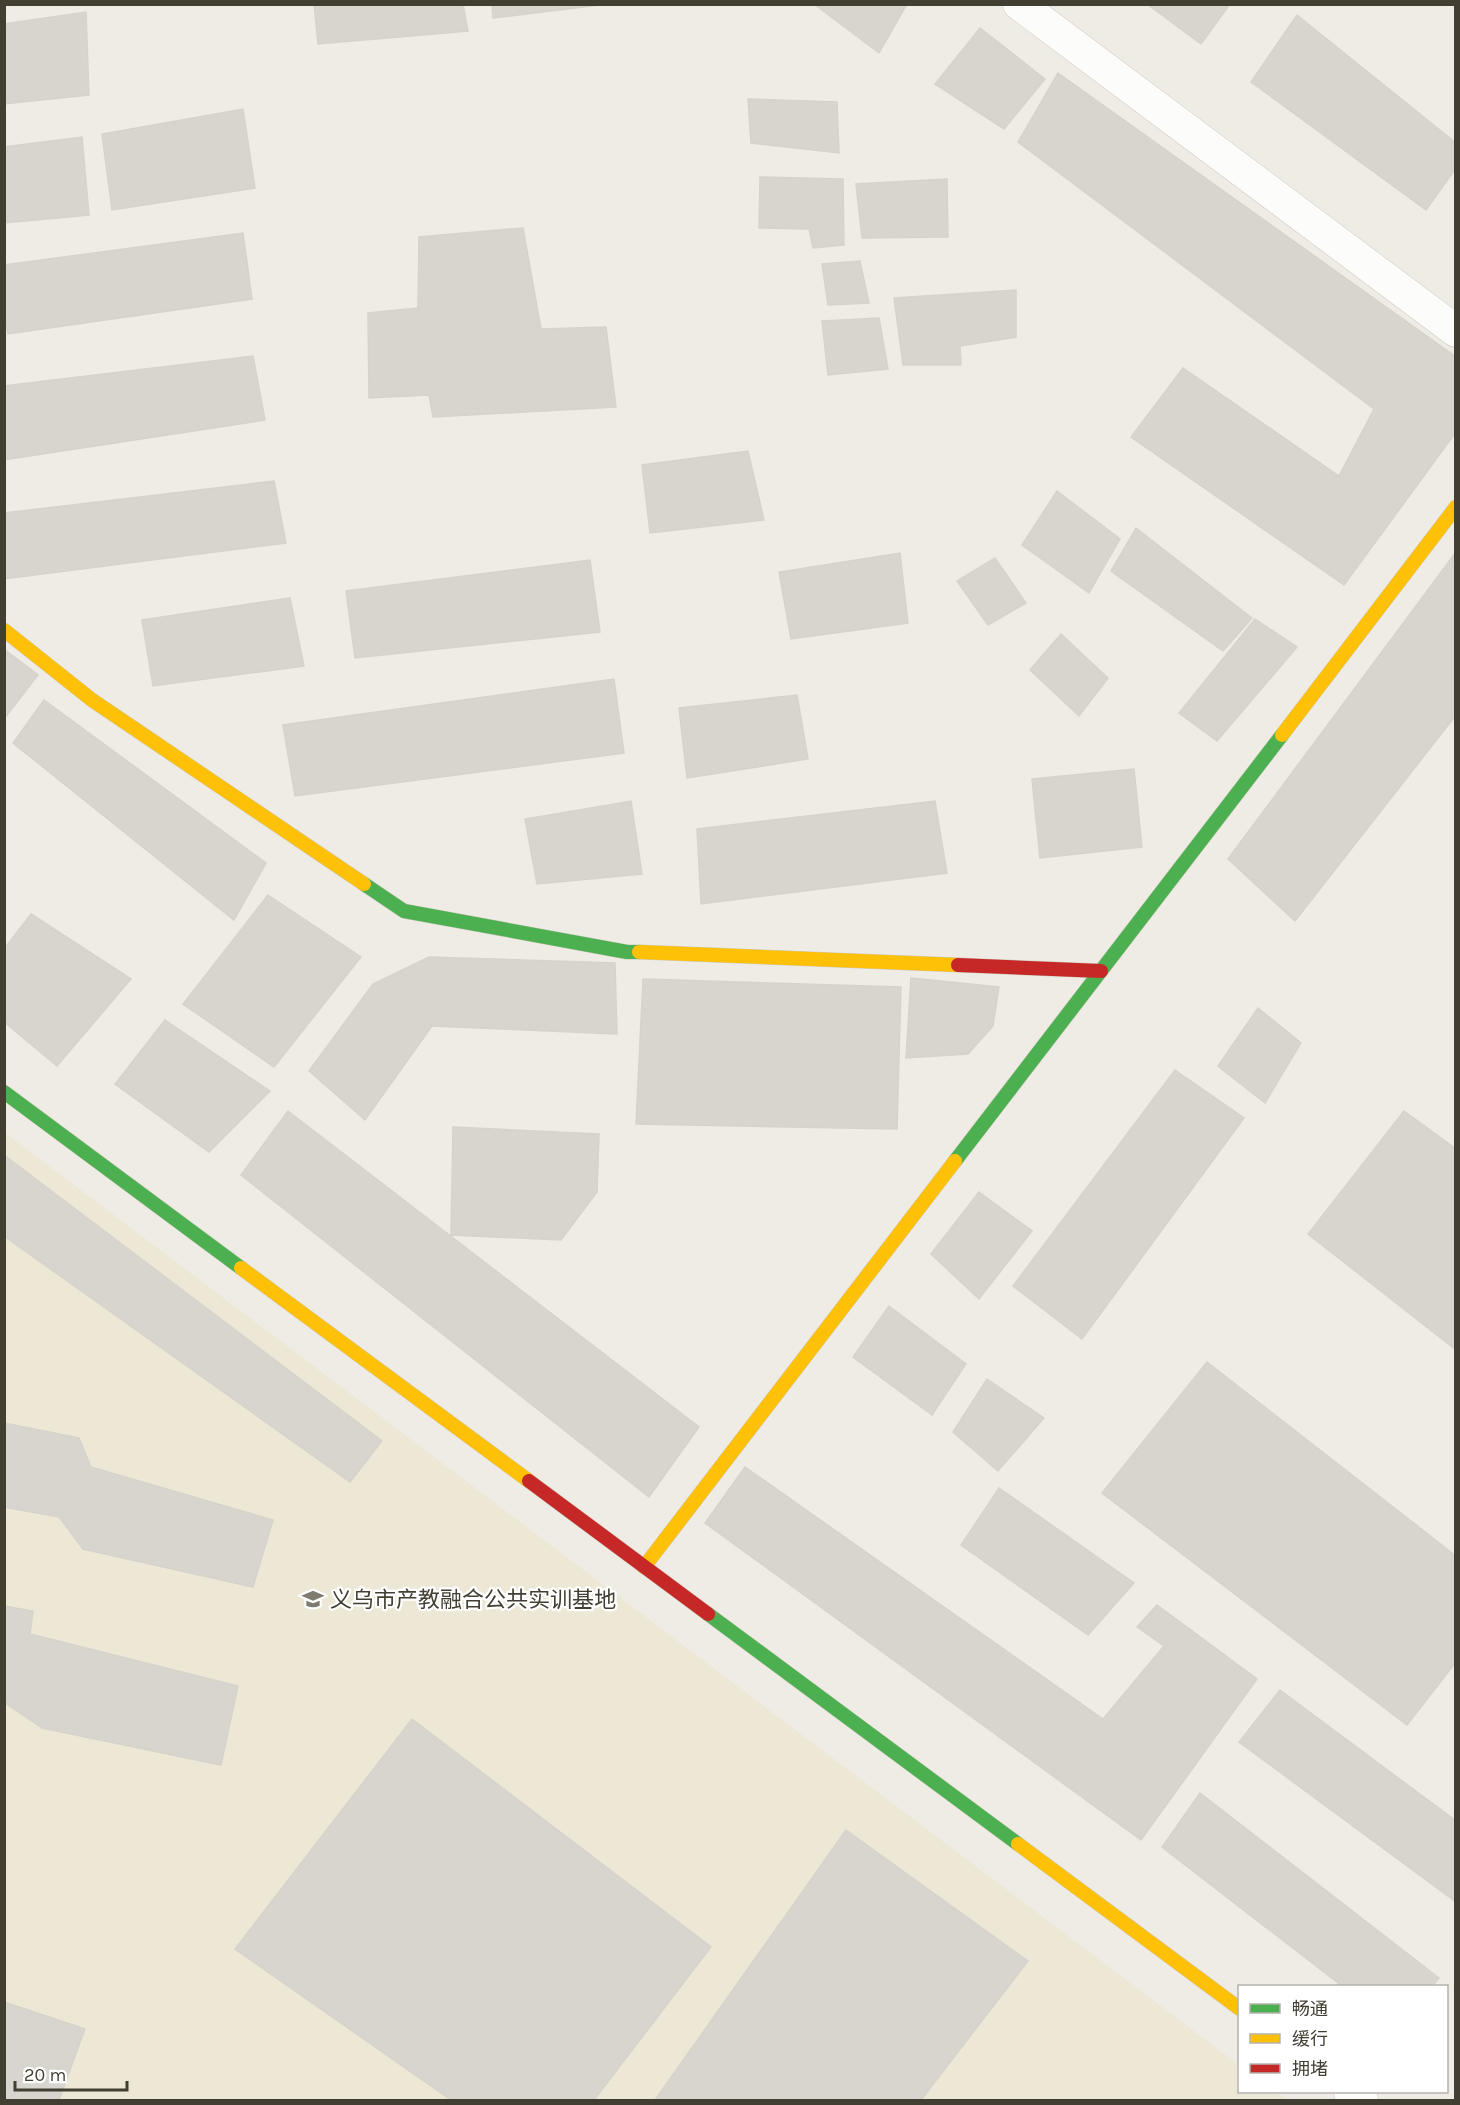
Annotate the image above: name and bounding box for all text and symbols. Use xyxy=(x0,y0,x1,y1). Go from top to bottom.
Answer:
school or university icon: 义乌市产教融合公共实训基地 xyxy=(301,1587,325,1611)
place label: 义乌市产教融合公共实训基地 xyxy=(330,1587,616,1613)
legend xyxy=(1238,1985,1448,2093)
text: 畅通 xyxy=(1292,1998,1328,2020)
text: 缓行 xyxy=(1292,2028,1328,2050)
scale bar xyxy=(15,2054,128,2092)
text: 拥堵 xyxy=(1292,2058,1328,2080)
text: 20 m xyxy=(24,2064,66,2086)

